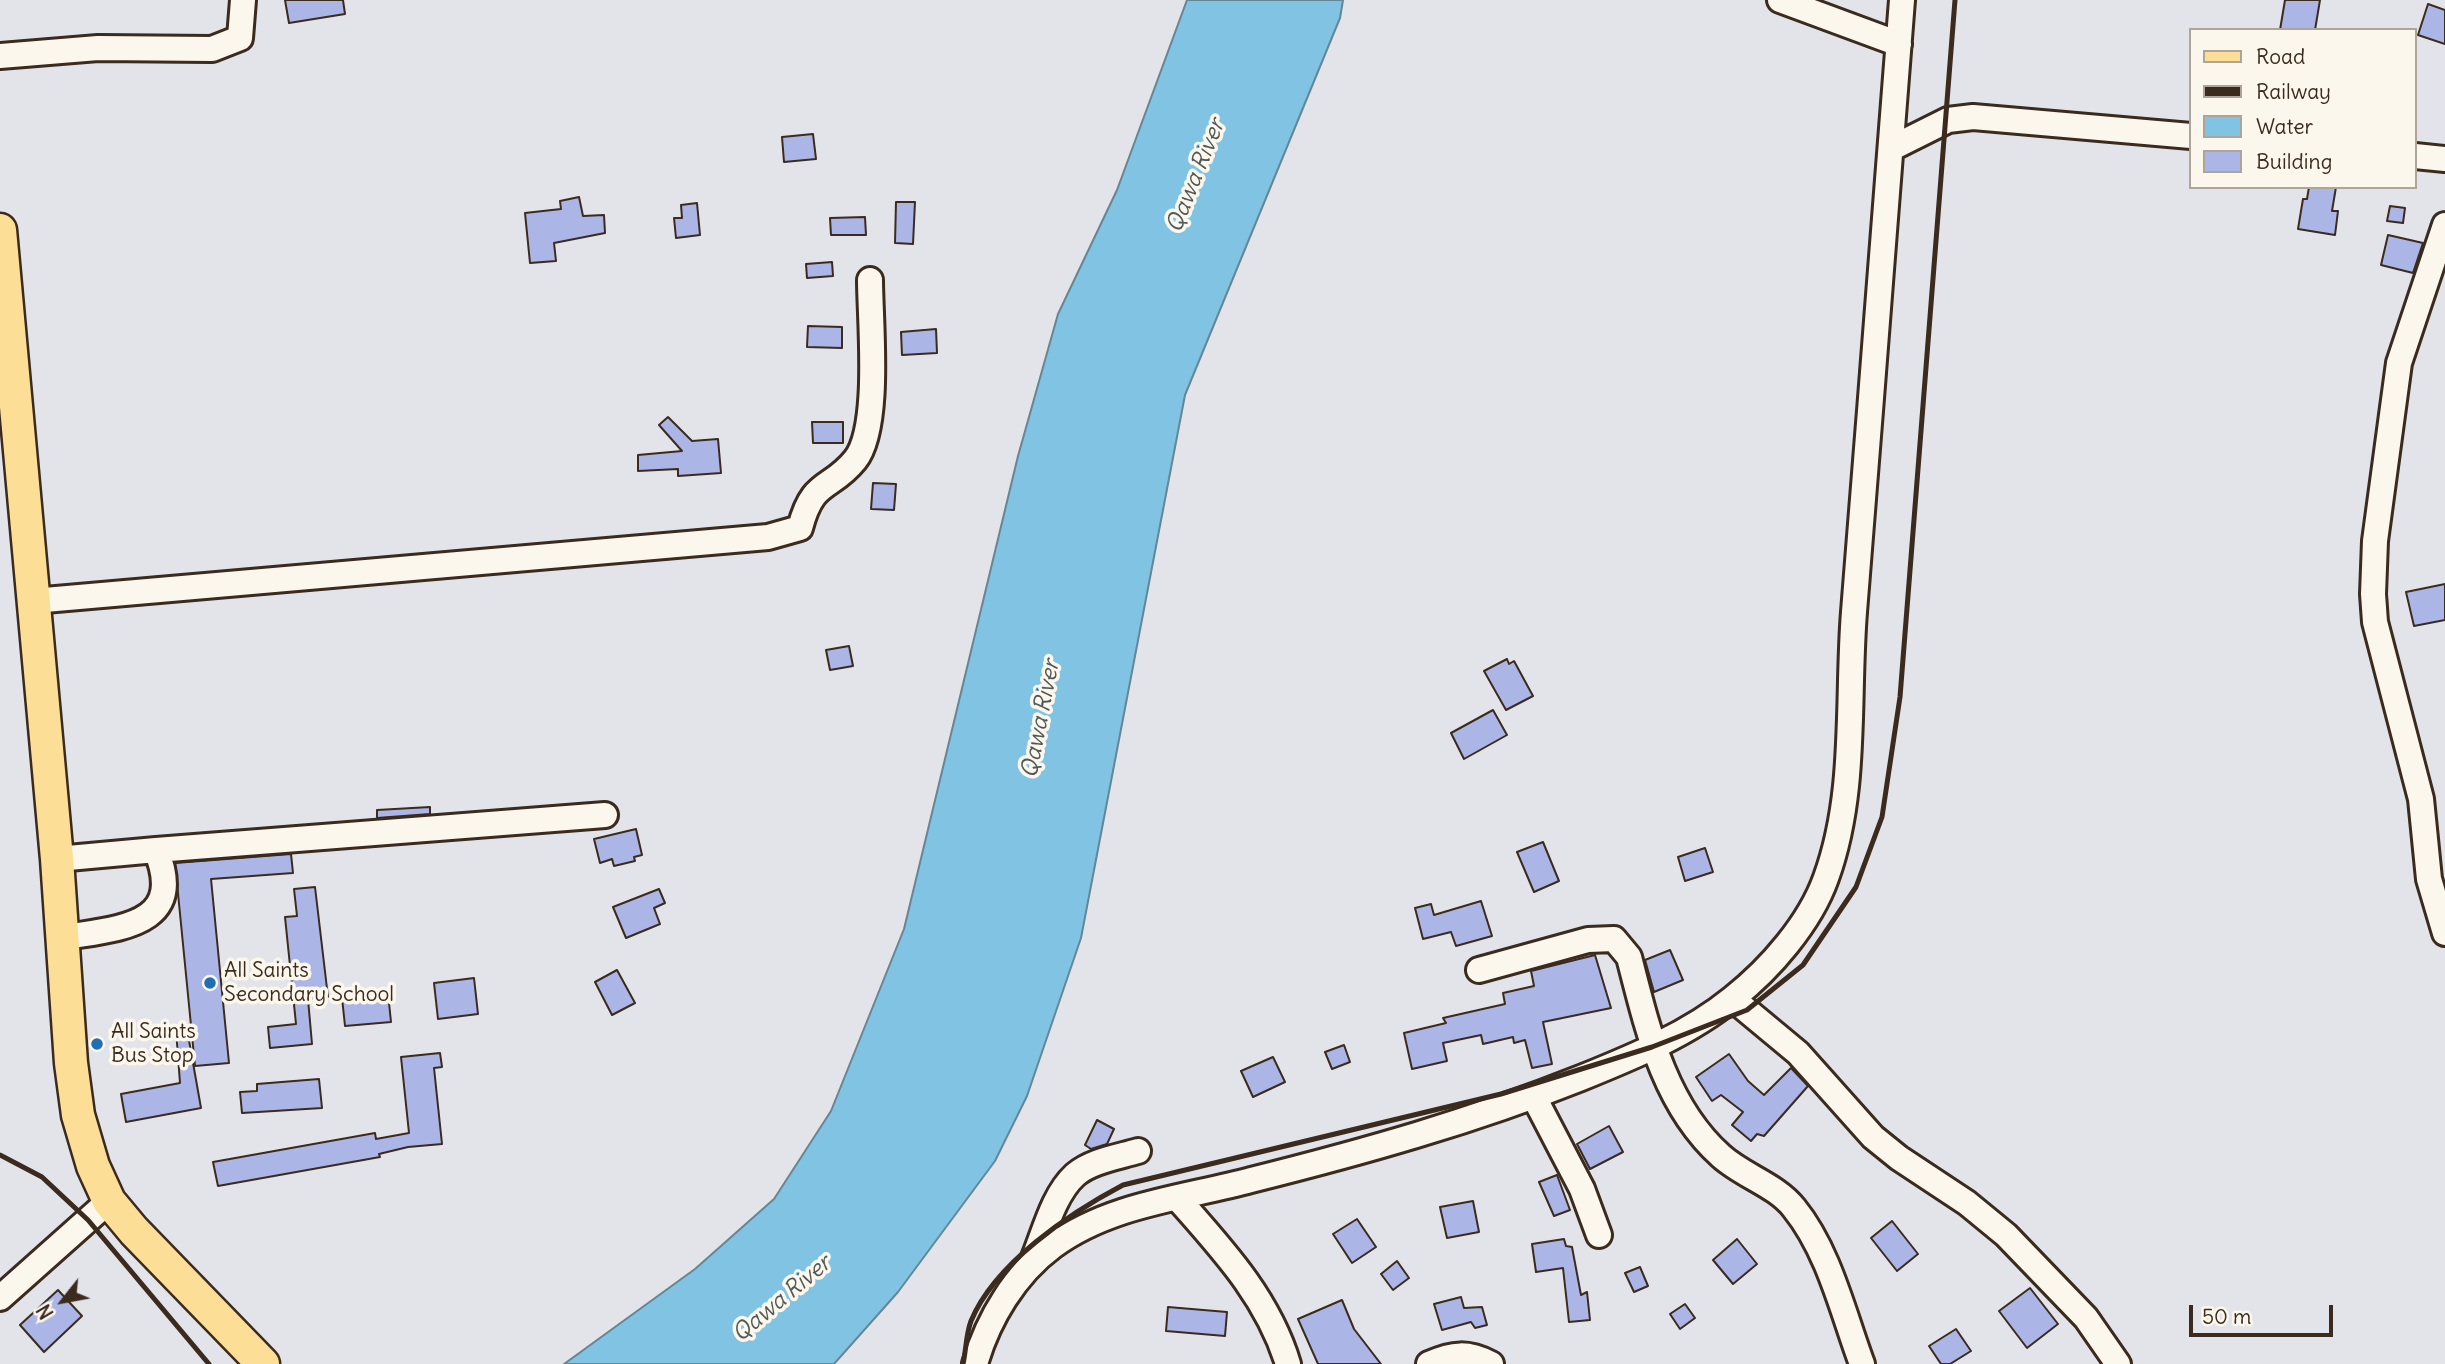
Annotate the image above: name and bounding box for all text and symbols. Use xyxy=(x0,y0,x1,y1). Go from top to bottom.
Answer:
legend xyxy=(2190,28,2417,189)
text: Road xyxy=(2256,43,2305,70)
text: Railway xyxy=(2256,78,2331,105)
text: Water xyxy=(2256,113,2313,140)
water label: Qawa River xyxy=(1161,115,1231,237)
text: Building xyxy=(2256,148,2332,175)
water label: Qawa River xyxy=(1016,658,1066,780)
place label: All Saints Secondary School xyxy=(224,958,394,1008)
marker: All Saints Secondary School xyxy=(202,975,218,991)
place label: All Saints Bus Stop xyxy=(111,1019,196,1069)
marker: All Saints Bus Stop xyxy=(89,1036,105,1052)
water label: Qawa River xyxy=(727,1250,837,1348)
north arrow xyxy=(28,1266,98,1336)
scale bar xyxy=(2193,1290,2336,1334)
text: N xyxy=(31,1300,59,1324)
text: 50 m xyxy=(2202,1303,2251,1330)

